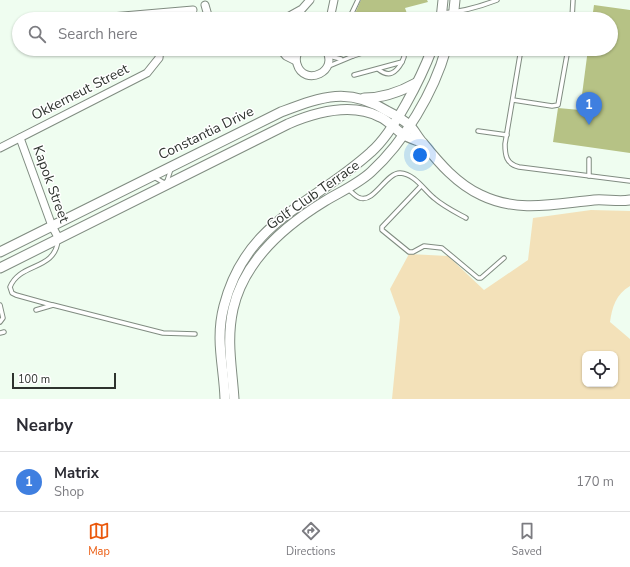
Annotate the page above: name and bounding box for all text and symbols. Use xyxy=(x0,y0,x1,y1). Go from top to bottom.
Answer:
search box xyxy=(12,12,618,56)
icon: search xyxy=(26,23,48,45)
text: Search here xyxy=(58,24,138,44)
street label: Okkerneut Street xyxy=(28,59,132,125)
pin: 1 xyxy=(576,92,602,125)
street label: Constantia Drive xyxy=(155,102,257,164)
street label: Kapok Street xyxy=(28,143,74,225)
your location xyxy=(410,145,430,165)
street label: Golf Club Terrace xyxy=(263,156,363,234)
map controls xyxy=(582,351,618,387)
button: locate xyxy=(582,351,618,387)
scale bar xyxy=(12,371,116,390)
text: 100 m xyxy=(18,372,50,387)
text: Nearby xyxy=(16,414,73,437)
text: Matrix xyxy=(54,463,99,483)
text: 1 xyxy=(25,473,33,491)
text: 170 m xyxy=(576,473,614,491)
text: Shop xyxy=(54,483,84,501)
tab: Map xyxy=(88,520,110,559)
tab: Directions xyxy=(286,520,336,559)
tab: Saved xyxy=(512,520,542,559)

